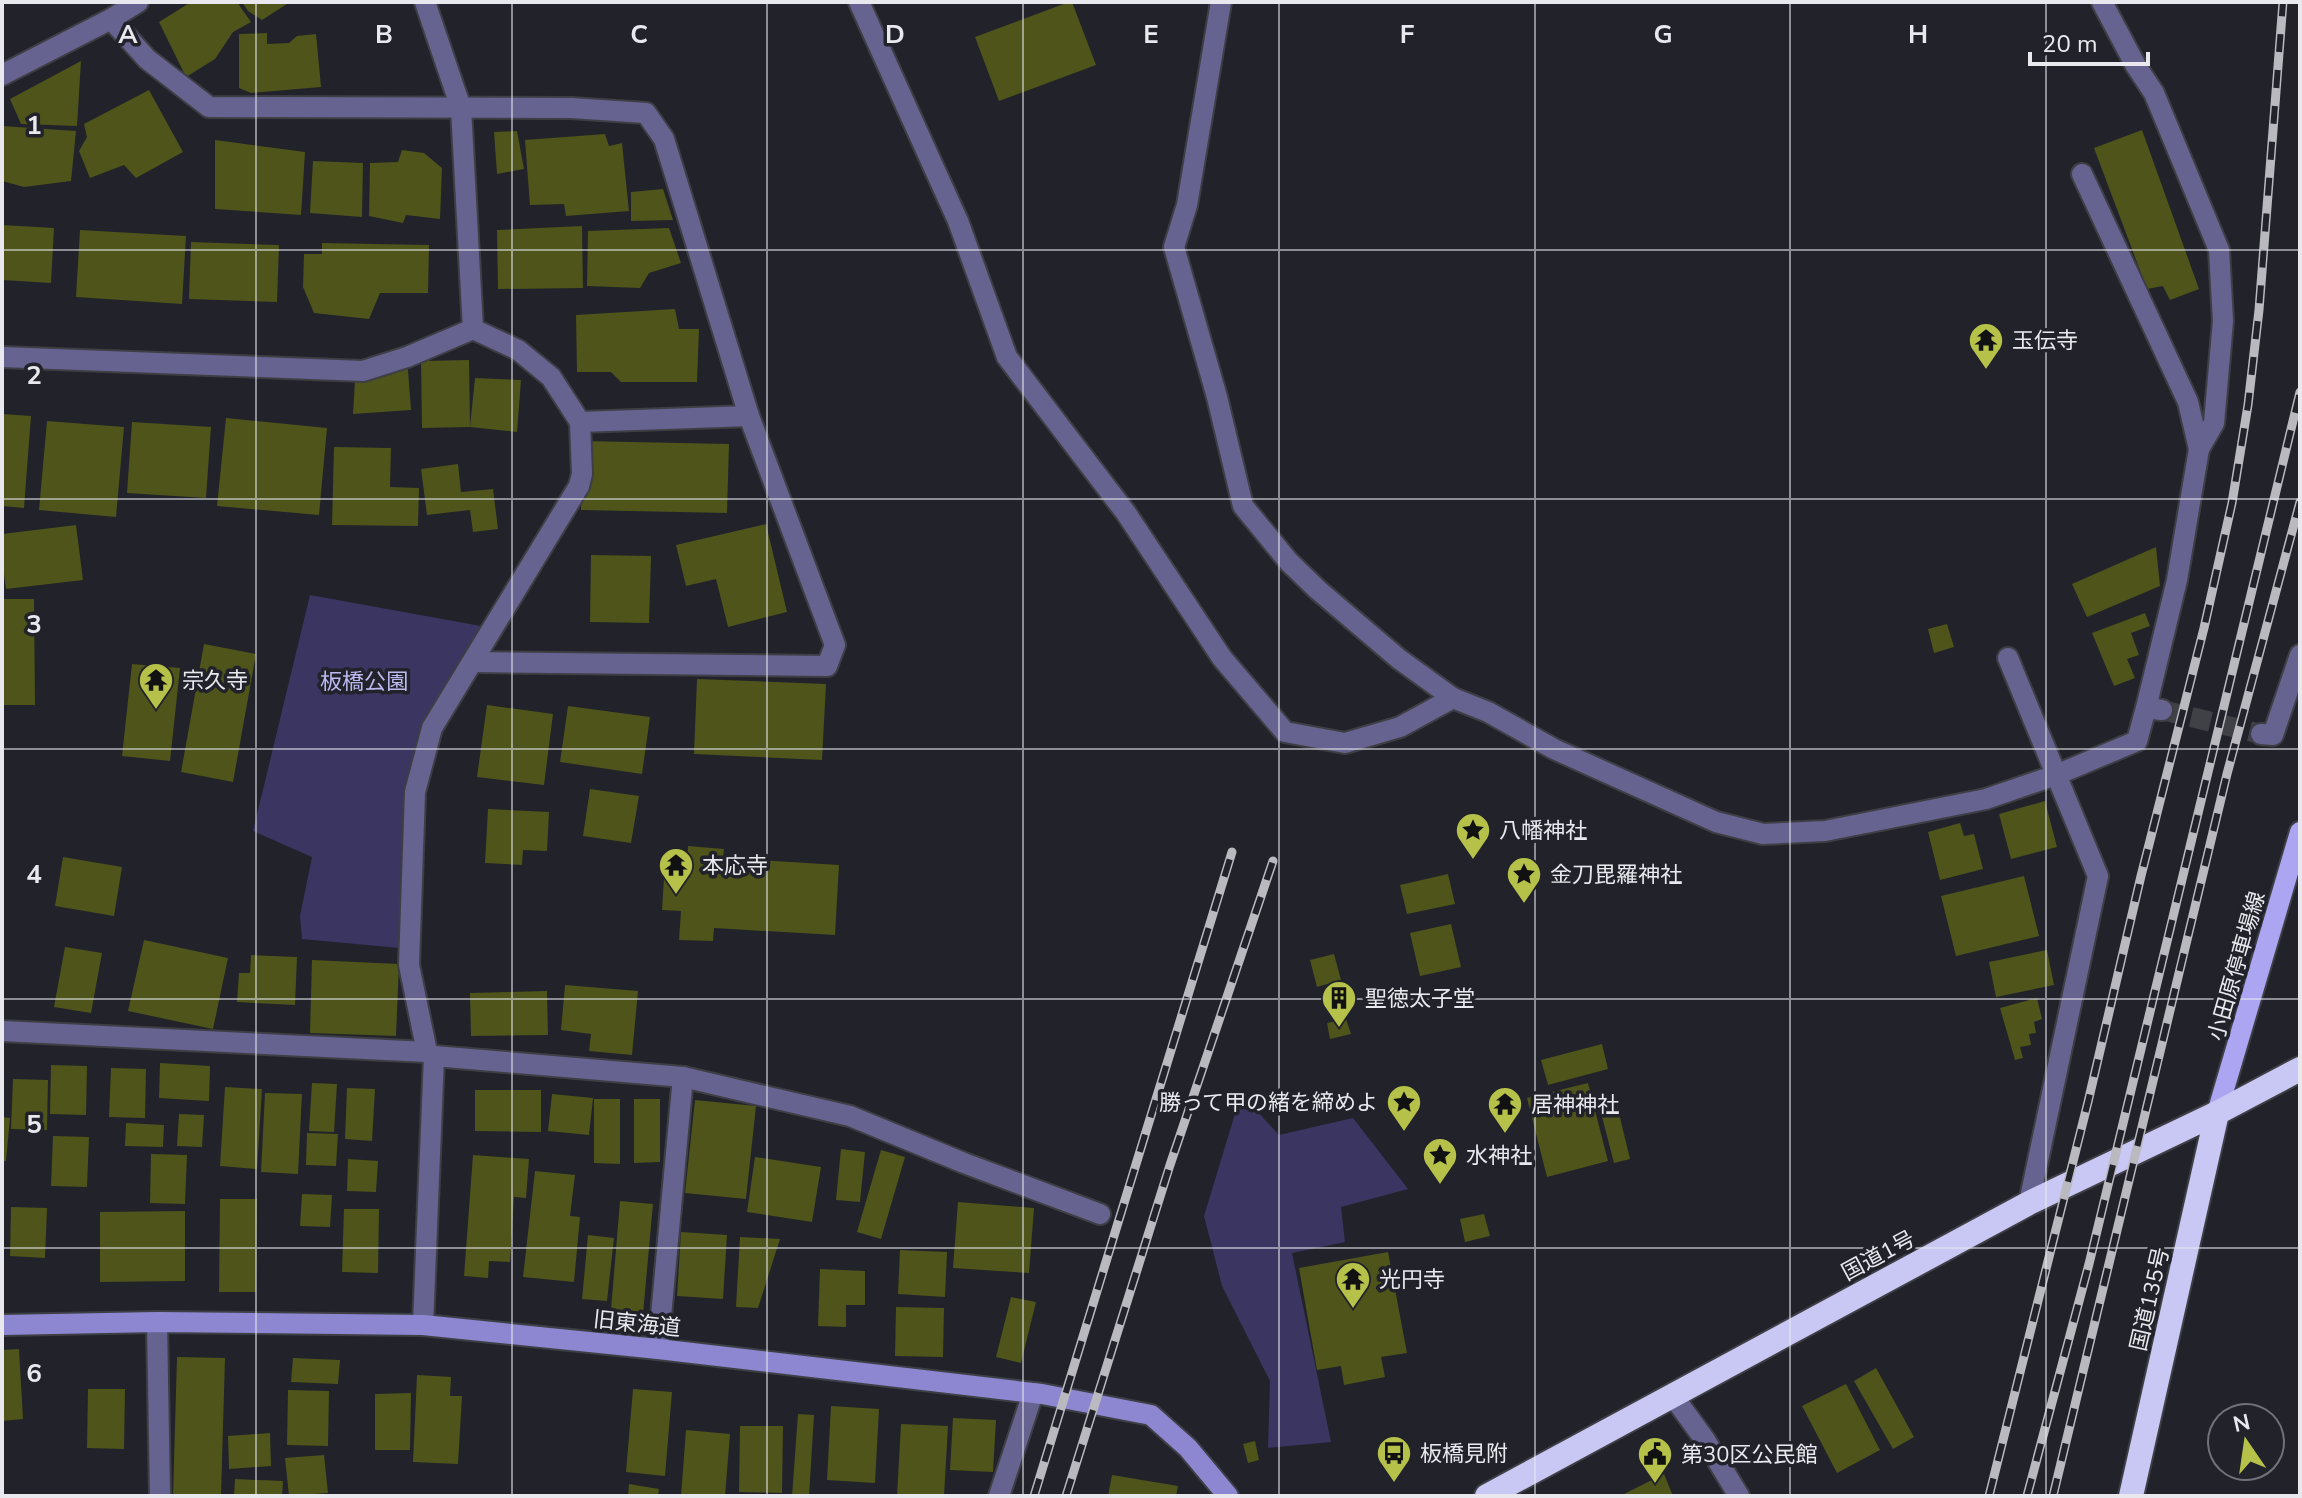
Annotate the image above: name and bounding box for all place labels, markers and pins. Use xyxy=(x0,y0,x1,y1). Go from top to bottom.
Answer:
temple icon: 玉伝寺 xyxy=(1967,321,2005,371)
place label: 玉伝寺 xyxy=(2012,326,2078,356)
temple icon: 宗久寺 xyxy=(137,661,175,711)
place label: 宗久寺 xyxy=(182,666,248,696)
place icon: 八幡神社 xyxy=(1454,811,1492,861)
place label: 八幡神社 xyxy=(1499,816,1587,846)
temple icon: 本応寺 xyxy=(657,846,695,896)
place label: 本応寺 xyxy=(702,851,768,881)
place icon: 金刀毘羅神社 xyxy=(1505,855,1543,905)
place label: 金刀毘羅神社 xyxy=(1550,860,1682,890)
building icon: 聖徳太子堂 xyxy=(1320,979,1358,1029)
place label: 聖徳太子堂 xyxy=(1365,984,1475,1014)
place icon: 勝って甲の緒を締めよ xyxy=(1385,1083,1423,1133)
temple icon: 居神神社 xyxy=(1486,1085,1524,1135)
place label: 勝って甲の緒を締めよ xyxy=(1159,1088,1378,1118)
place label: 居神神社 xyxy=(1531,1090,1619,1120)
place icon: 水神社 xyxy=(1421,1136,1459,1186)
place label: 水神社 xyxy=(1466,1141,1532,1171)
temple icon: 光円寺 xyxy=(1334,1260,1372,1310)
place label: 光円寺 xyxy=(1379,1265,1445,1295)
bus stop icon: 板橋見附 xyxy=(1375,1434,1413,1484)
public building icon: 第30区公民館 xyxy=(1636,1435,1674,1485)
place label: 板橋見附 xyxy=(1420,1439,1508,1469)
place label: 第30区公民館 xyxy=(1681,1440,1817,1470)

